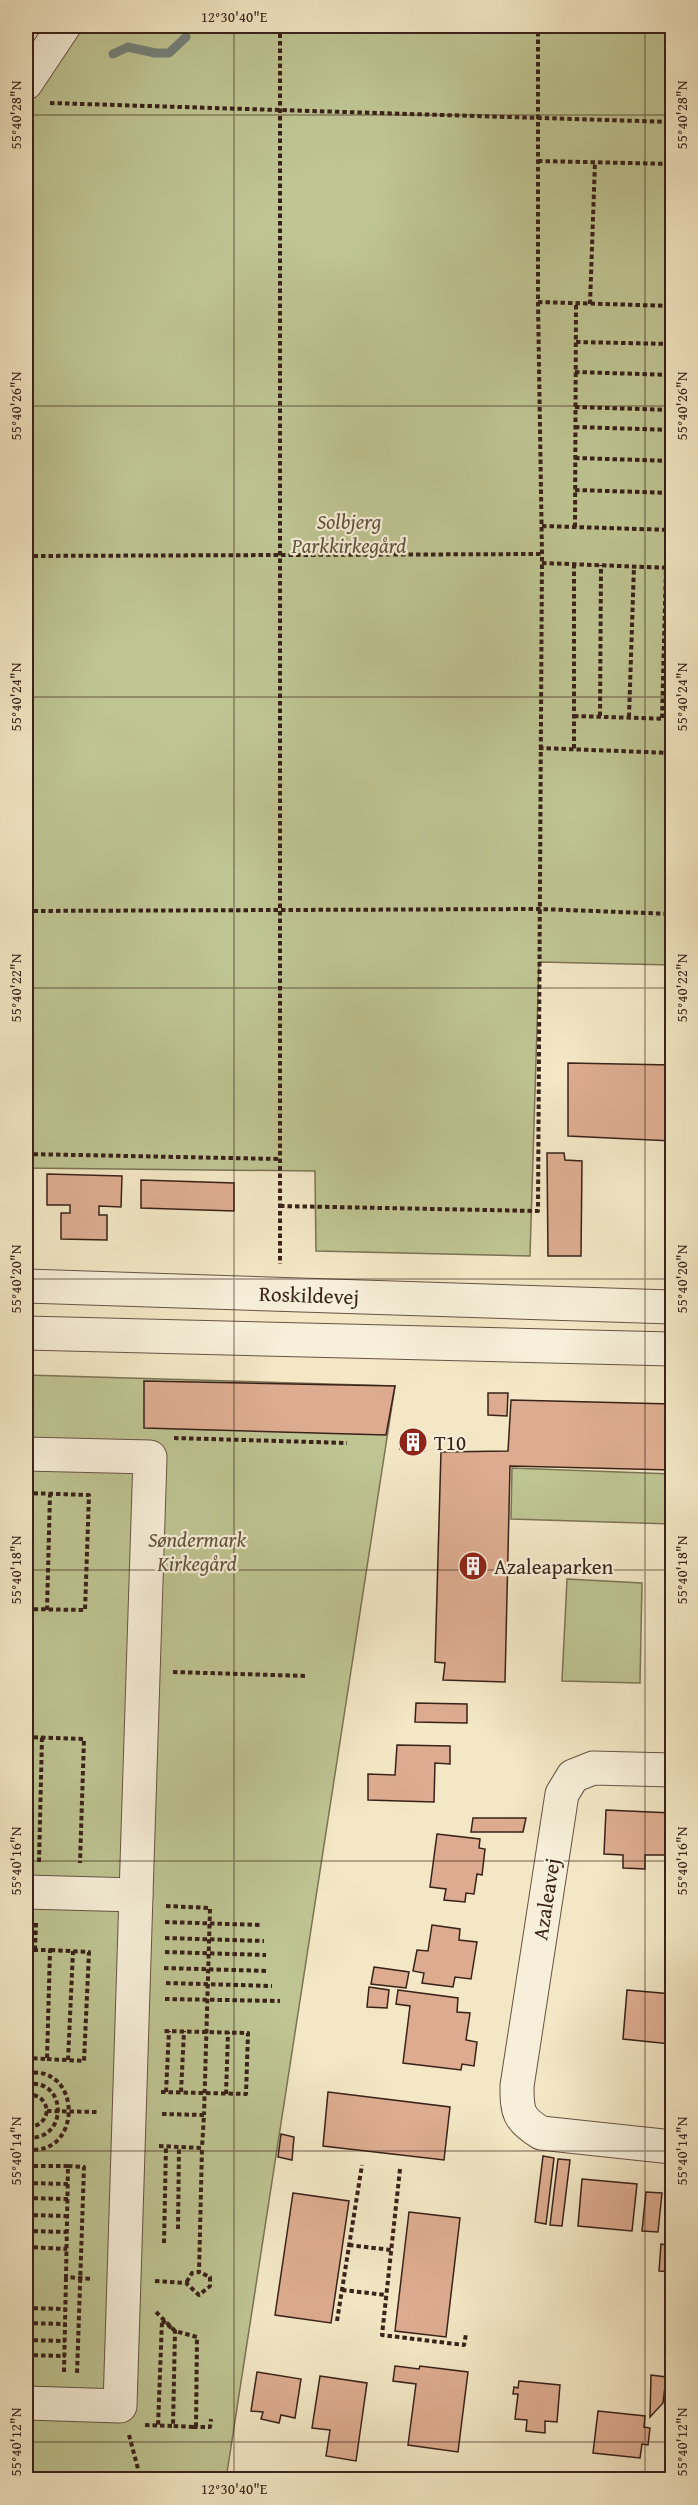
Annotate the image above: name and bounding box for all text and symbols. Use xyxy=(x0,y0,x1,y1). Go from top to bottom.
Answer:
text: 12°30'40"E xyxy=(201,6,268,27)
text: 55°40'28"N xyxy=(5,80,26,149)
text: 55°40'28"N xyxy=(671,80,692,149)
text: 55°40'26"N xyxy=(5,371,26,440)
text: 55°40'26"N xyxy=(671,371,692,440)
park label: Solbjerg Parkkirkegård xyxy=(291,506,406,561)
text: 55°40'24"N xyxy=(5,662,26,731)
text: 55°40'24"N xyxy=(671,662,692,731)
text: 55°40'22"N xyxy=(5,953,26,1022)
text: 55°40'22"N xyxy=(671,953,692,1022)
text: 55°40'20"N xyxy=(5,1244,26,1313)
text: 55°40'20"N xyxy=(671,1244,692,1313)
street label: Roskildevej xyxy=(258,1278,360,1312)
building icon: T10 xyxy=(397,1426,429,1458)
place label: T10 xyxy=(434,1427,466,1458)
park label: Søndermark Kirkegård xyxy=(148,1524,246,1579)
text: 55°40'18"N xyxy=(5,1535,26,1604)
text: 55°40'18"N xyxy=(671,1535,692,1604)
building icon: Azaleaparken xyxy=(457,1550,489,1582)
place label: Azaleaparken xyxy=(494,1551,614,1582)
text: 55°40'16"N xyxy=(5,1826,26,1895)
text: 55°40'16"N xyxy=(671,1826,692,1895)
street label: Azaleavej xyxy=(524,1856,568,1942)
text: 55°40'14"N xyxy=(5,2116,26,2185)
text: 55°40'14"N xyxy=(671,2116,692,2185)
text: 55°40'12"N xyxy=(5,2407,26,2476)
text: 55°40'12"N xyxy=(671,2407,692,2476)
text: 12°30'40"E xyxy=(201,2478,268,2499)

